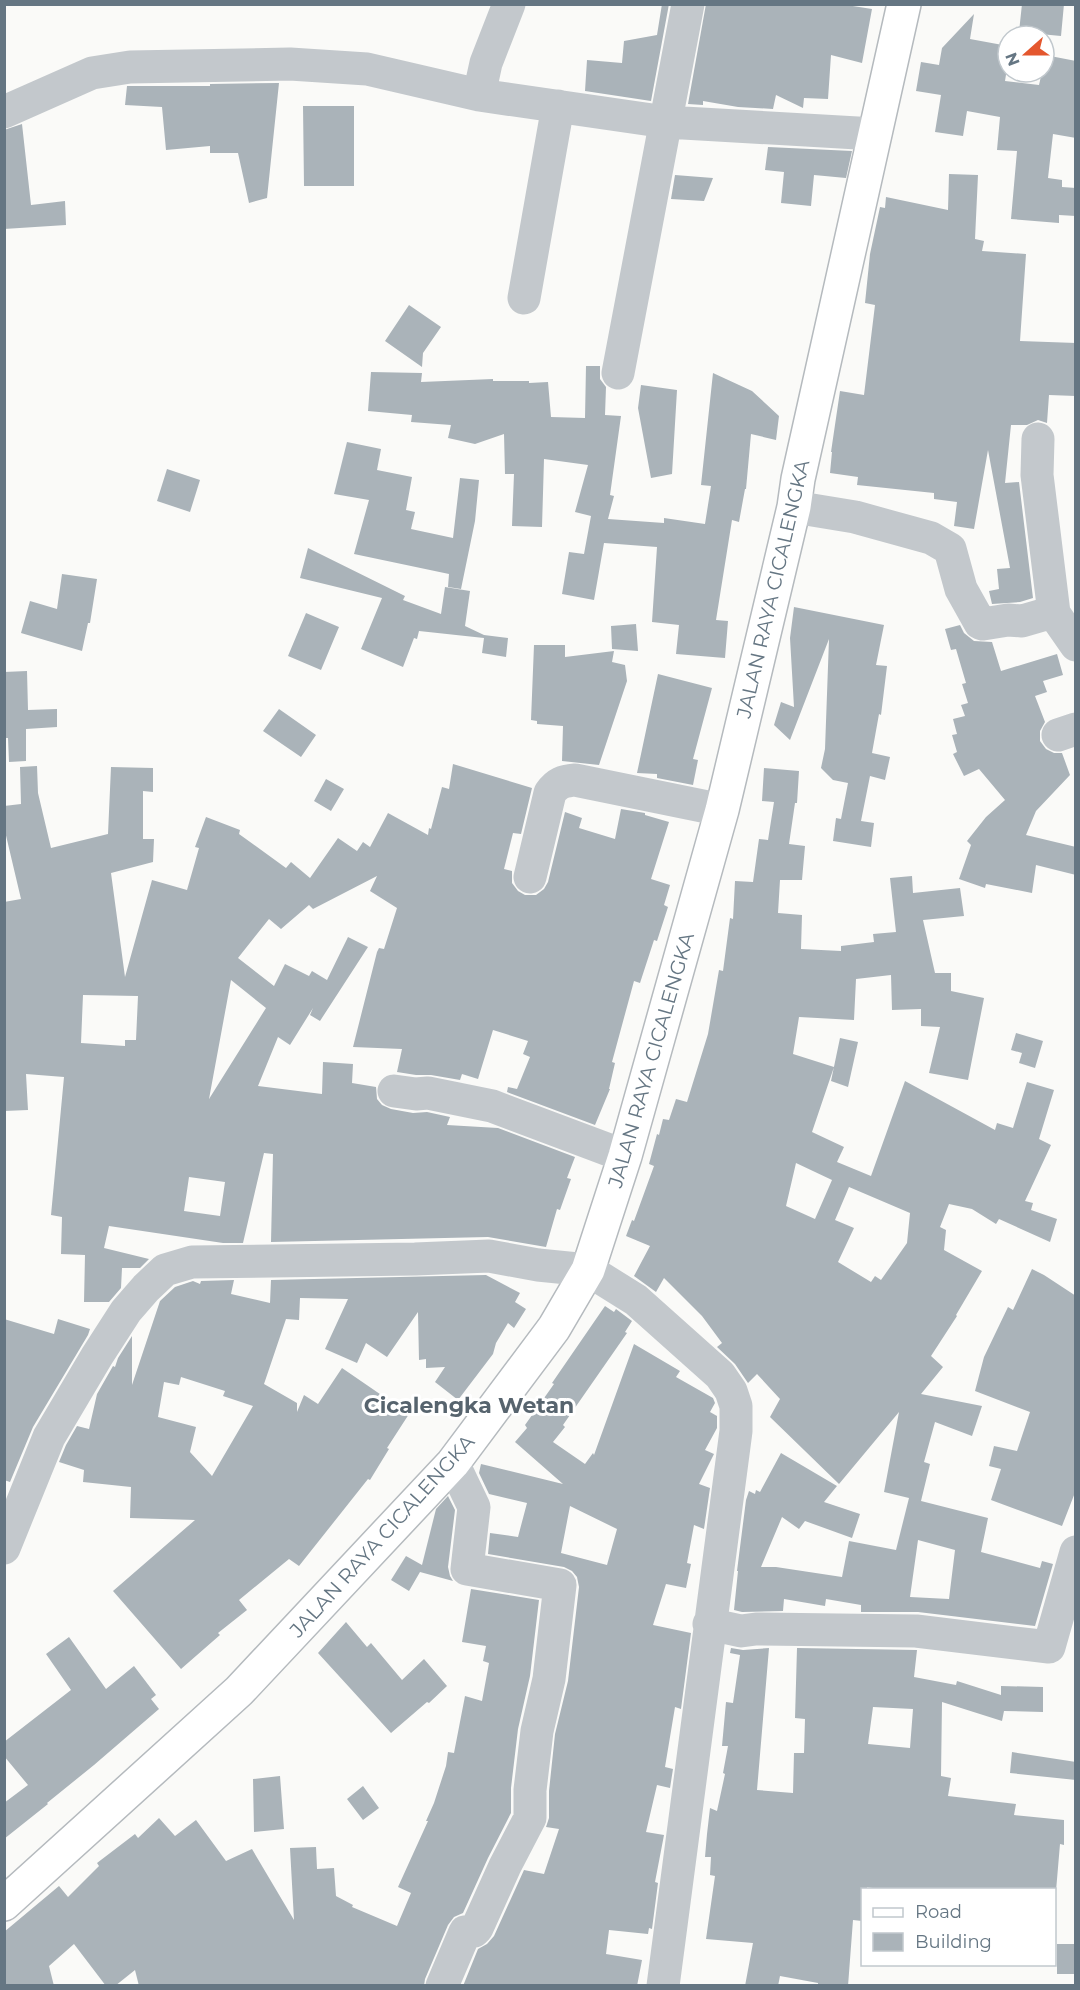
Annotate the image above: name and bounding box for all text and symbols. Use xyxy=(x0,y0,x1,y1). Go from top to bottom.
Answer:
north arrow xyxy=(996,24,1056,84)
text: N xyxy=(1001,50,1024,69)
street label: JALAN RAYA CICALENGKA xyxy=(731,457,815,721)
street label: JALAN RAYA CICALENGKA xyxy=(603,929,699,1191)
district label: Cicalengka Wetan xyxy=(364,1392,574,1419)
street label: JALAN RAYA CICALENGKA xyxy=(284,1429,480,1643)
legend xyxy=(861,1888,1056,1966)
text: Road xyxy=(915,1901,962,1923)
text: Building xyxy=(915,1931,992,1953)

